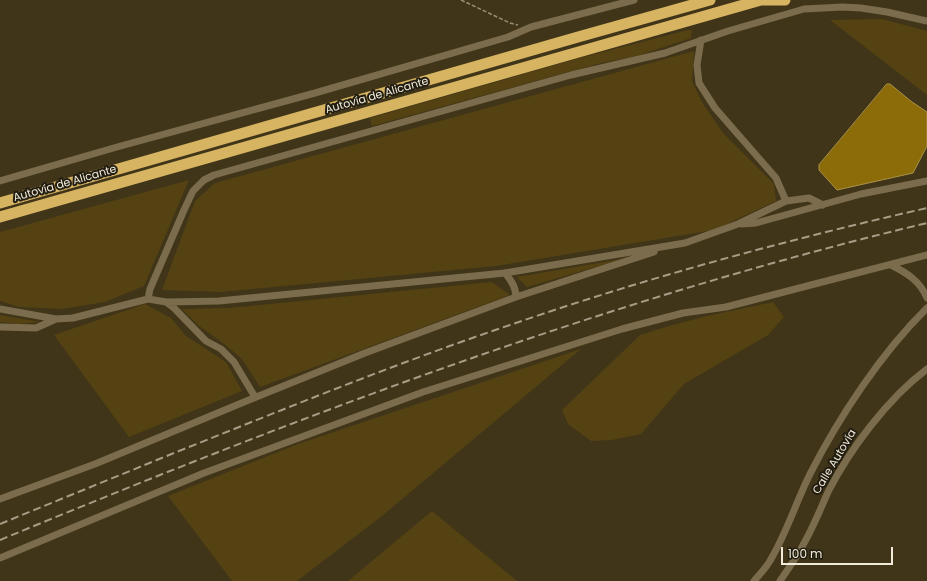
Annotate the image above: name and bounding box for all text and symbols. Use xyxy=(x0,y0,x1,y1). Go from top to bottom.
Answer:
street label: Autovía de Alicante xyxy=(324,75,430,117)
street label: Autovía de Alicante xyxy=(12,163,118,205)
street label: Calle Autovía xyxy=(811,427,859,497)
scale bar xyxy=(783,539,895,565)
text: 100 m xyxy=(788,545,822,562)

